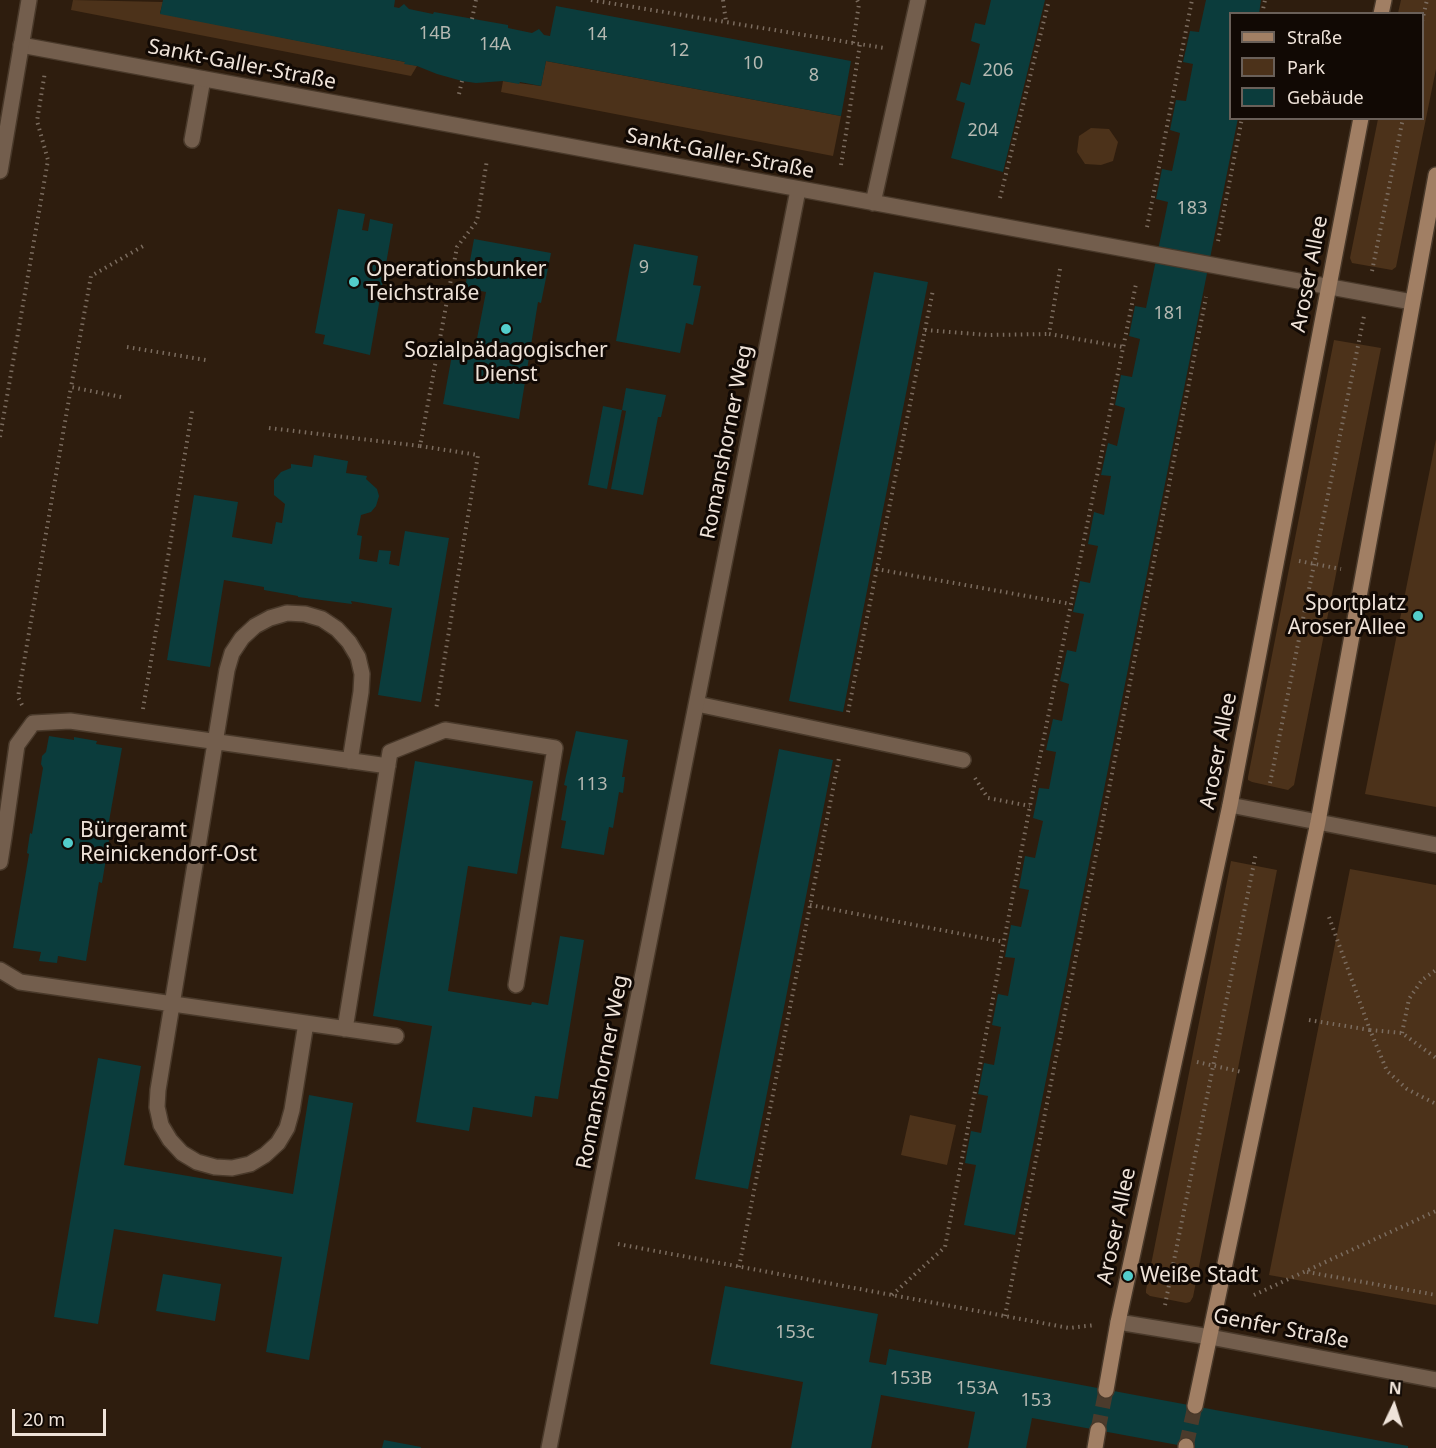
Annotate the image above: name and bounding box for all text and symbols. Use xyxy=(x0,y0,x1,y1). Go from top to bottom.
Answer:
legend xyxy=(1229,12,1424,120)
house number: 14B xyxy=(419,23,451,45)
house number: 14 xyxy=(587,24,607,46)
text: Straße xyxy=(1287,25,1342,49)
street label: Sankt-Galler-Straße xyxy=(146,34,338,96)
house number: 14A xyxy=(479,34,511,56)
house number: 12 xyxy=(669,40,689,62)
house number: 10 xyxy=(743,53,763,75)
text: Park xyxy=(1287,55,1325,79)
house number: 206 xyxy=(983,60,1013,82)
house number: 8 xyxy=(809,65,819,87)
text: Gebäude xyxy=(1287,85,1364,109)
house number: 204 xyxy=(968,120,998,142)
street label: Sankt-Galler-Straße xyxy=(624,123,816,185)
house number: 183 xyxy=(1177,198,1207,220)
street label: Aroser Allee xyxy=(1286,214,1334,334)
place label: Operationsbunker Teichstraße xyxy=(366,257,547,307)
house number: 9 xyxy=(639,257,649,279)
marker: Operationsbunker Teichstraße xyxy=(347,275,361,289)
house number: 181 xyxy=(1154,303,1184,325)
marker: Sozialpädagogischer Dienst xyxy=(499,322,513,336)
place label: Sozialpädagogischer Dienst xyxy=(404,338,608,388)
street label: Romanshorner Weg xyxy=(696,343,758,541)
place label: Sportplatz Aroser Allee xyxy=(1288,591,1406,641)
marker: Sportplatz Aroser Allee xyxy=(1411,609,1425,623)
street label: Aroser Allee xyxy=(1195,691,1243,811)
house number: 113 xyxy=(577,774,607,796)
place label: Bürgeramt Reinickendorf-Ost xyxy=(80,818,257,868)
marker: Bürgeramt Reinickendorf-Ost xyxy=(61,836,75,850)
street label: Romanshorner Weg xyxy=(572,973,634,1171)
street label: Aroser Allee xyxy=(1092,1165,1142,1287)
place label: Weiße Stadt xyxy=(1140,1263,1258,1289)
marker: Weiße Stadt xyxy=(1121,1269,1135,1283)
street label: Genfer Straße xyxy=(1211,1304,1351,1354)
house number: 153c xyxy=(775,1322,815,1344)
house number: 153B xyxy=(890,1368,932,1390)
north arrow xyxy=(1364,1376,1424,1436)
text: N xyxy=(1388,1377,1403,1399)
house number: 153A xyxy=(956,1378,998,1400)
house number: 153 xyxy=(1021,1390,1051,1412)
scale bar xyxy=(15,1397,110,1435)
text: 20 m xyxy=(23,1407,65,1431)

